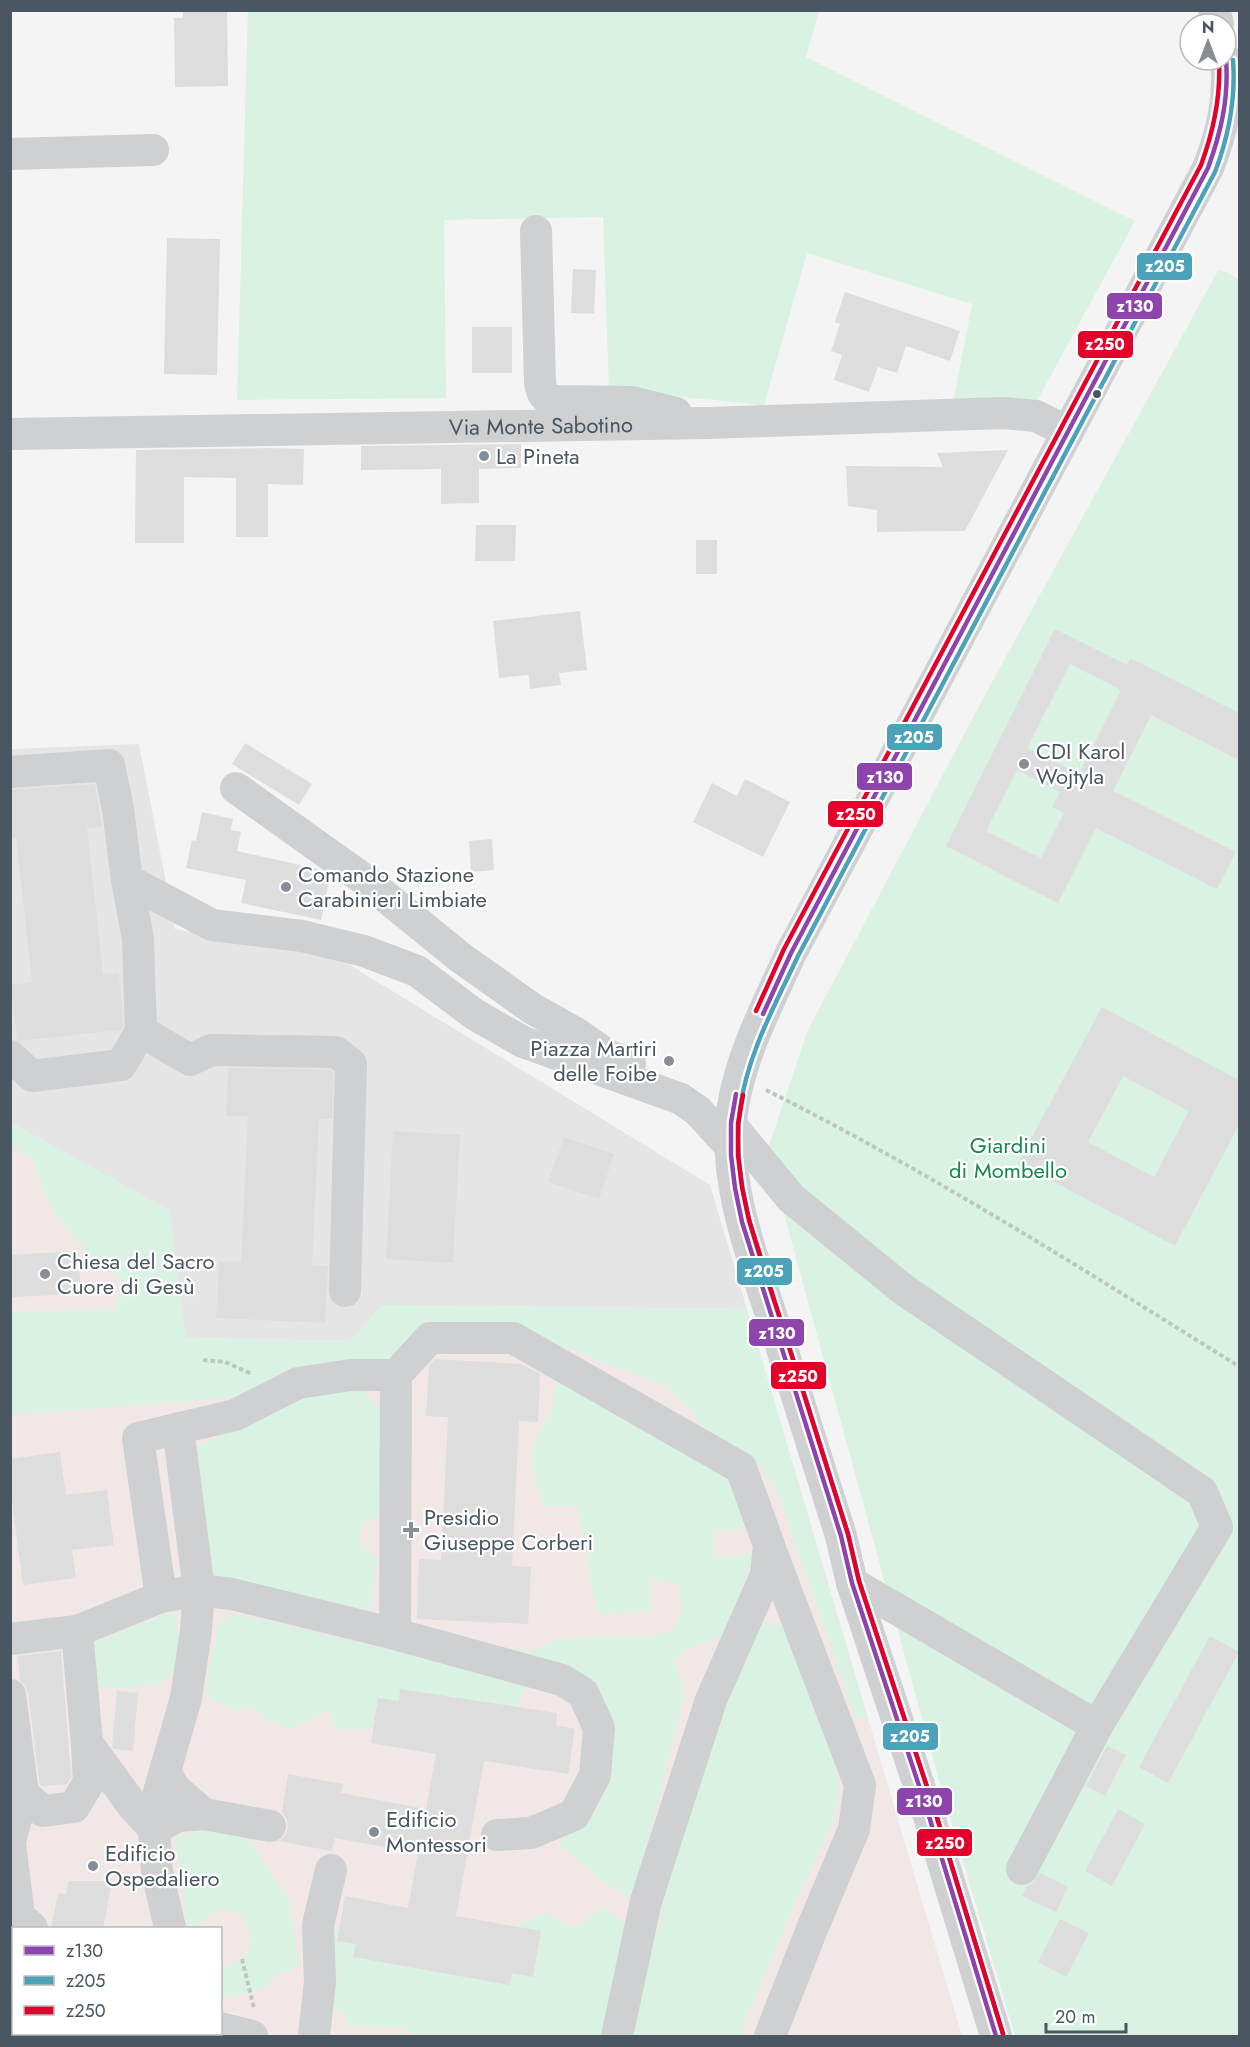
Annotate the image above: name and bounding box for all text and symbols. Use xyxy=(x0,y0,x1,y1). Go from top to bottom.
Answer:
north arrow xyxy=(1178,12,1238,72)
text: N xyxy=(1202,16,1214,39)
line badge: z205 xyxy=(1136,252,1193,281)
text: z205 xyxy=(1145,255,1185,278)
line badge: z130 xyxy=(1106,292,1163,320)
text: z130 xyxy=(1116,295,1154,318)
line badge: z250 xyxy=(1077,330,1134,359)
text: z250 xyxy=(1085,333,1125,356)
unlabelled marker xyxy=(1091,388,1103,400)
street label: Via Monte Sabotino xyxy=(449,408,633,443)
place label: La Pineta xyxy=(496,440,580,472)
marker: La Pineta xyxy=(477,449,491,463)
line badge: z205 xyxy=(886,723,943,751)
text: z205 xyxy=(894,726,934,749)
place label: CDI Karol Wojtyla xyxy=(1036,735,1125,792)
marker: CDI Karol Wojtyla xyxy=(1017,757,1031,771)
line badge: z130 xyxy=(856,762,913,791)
text: z130 xyxy=(866,766,904,789)
line badge: z250 xyxy=(827,800,884,828)
text: z250 xyxy=(836,803,876,826)
place label: Comando Stazione Carabinieri Limbiate xyxy=(298,858,487,915)
marker: Comando Stazione Carabinieri Limbiate xyxy=(279,880,293,894)
place label: Piazza Martiri delle Foibe xyxy=(530,1032,657,1089)
marker: Piazza Martiri delle Foibe xyxy=(662,1054,676,1068)
park label: Giardini di Mombello xyxy=(949,1129,1067,1186)
place label: Chiesa del Sacro Cuore di Gesù xyxy=(57,1245,215,1302)
line badge: z205 xyxy=(736,1257,793,1286)
text: z205 xyxy=(744,1260,784,1283)
marker: Chiesa del Sacro Cuore di Gesù xyxy=(38,1267,52,1281)
line badge: z130 xyxy=(748,1318,805,1347)
text: z130 xyxy=(758,1322,796,1345)
line badge: z250 xyxy=(770,1361,827,1390)
text: z250 xyxy=(778,1365,818,1388)
place label: Presidio Giuseppe Corberi xyxy=(424,1501,593,1558)
marker: Presidio Giuseppe Corberi xyxy=(402,1521,420,1539)
line badge: z205 xyxy=(882,1722,939,1751)
text: z205 xyxy=(890,1725,930,1748)
line badge: z130 xyxy=(896,1787,953,1816)
text: z130 xyxy=(905,1790,943,1813)
place label: Edificio Montessori xyxy=(386,1803,487,1860)
marker: Edificio Montessori xyxy=(367,1825,381,1839)
line badge: z250 xyxy=(916,1828,973,1857)
text: z250 xyxy=(925,1832,965,1855)
place label: Edificio Ospedaliero xyxy=(105,1837,220,1894)
marker: Edificio Ospedaliero xyxy=(86,1859,100,1873)
legend xyxy=(12,1927,222,2035)
text: z130 xyxy=(66,1938,103,1964)
text: z205 xyxy=(66,1968,105,1994)
scale bar xyxy=(1046,1996,1126,2034)
text: z250 xyxy=(66,1998,106,2024)
text: 20 m xyxy=(1055,2004,1095,2030)

